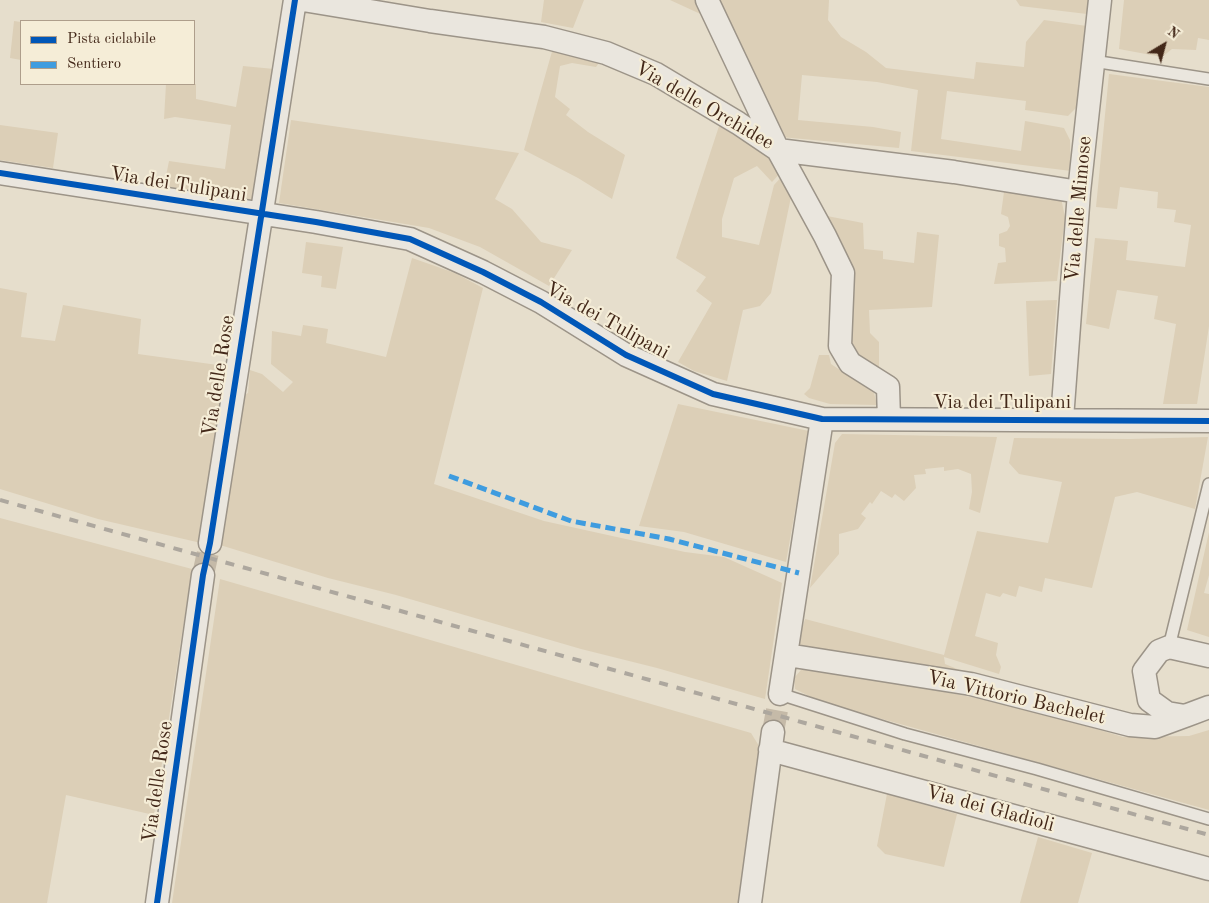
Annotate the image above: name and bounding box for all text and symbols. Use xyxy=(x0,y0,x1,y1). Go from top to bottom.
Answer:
legend xyxy=(20,20,195,85)
north arrow xyxy=(1139,20,1189,70)
text: N xyxy=(1165,24,1182,42)
text: Pista ciclabile xyxy=(67,32,156,47)
street label: Via delle Orchidee xyxy=(630,56,778,156)
text: Sentiero xyxy=(67,57,121,72)
street label: Via delle Mimose xyxy=(1061,135,1097,283)
street label: Via dei Tulipani xyxy=(108,162,248,208)
street label: Via dei Tulipani xyxy=(541,277,673,365)
street label: Via delle Rose xyxy=(198,313,240,439)
street label: Via dei Tulipani xyxy=(933,391,1071,415)
street label: Via Vittorio Bachelet xyxy=(924,666,1108,730)
street label: Via delle Rose xyxy=(138,720,178,844)
street label: Via dei Gladioli xyxy=(923,780,1057,838)

